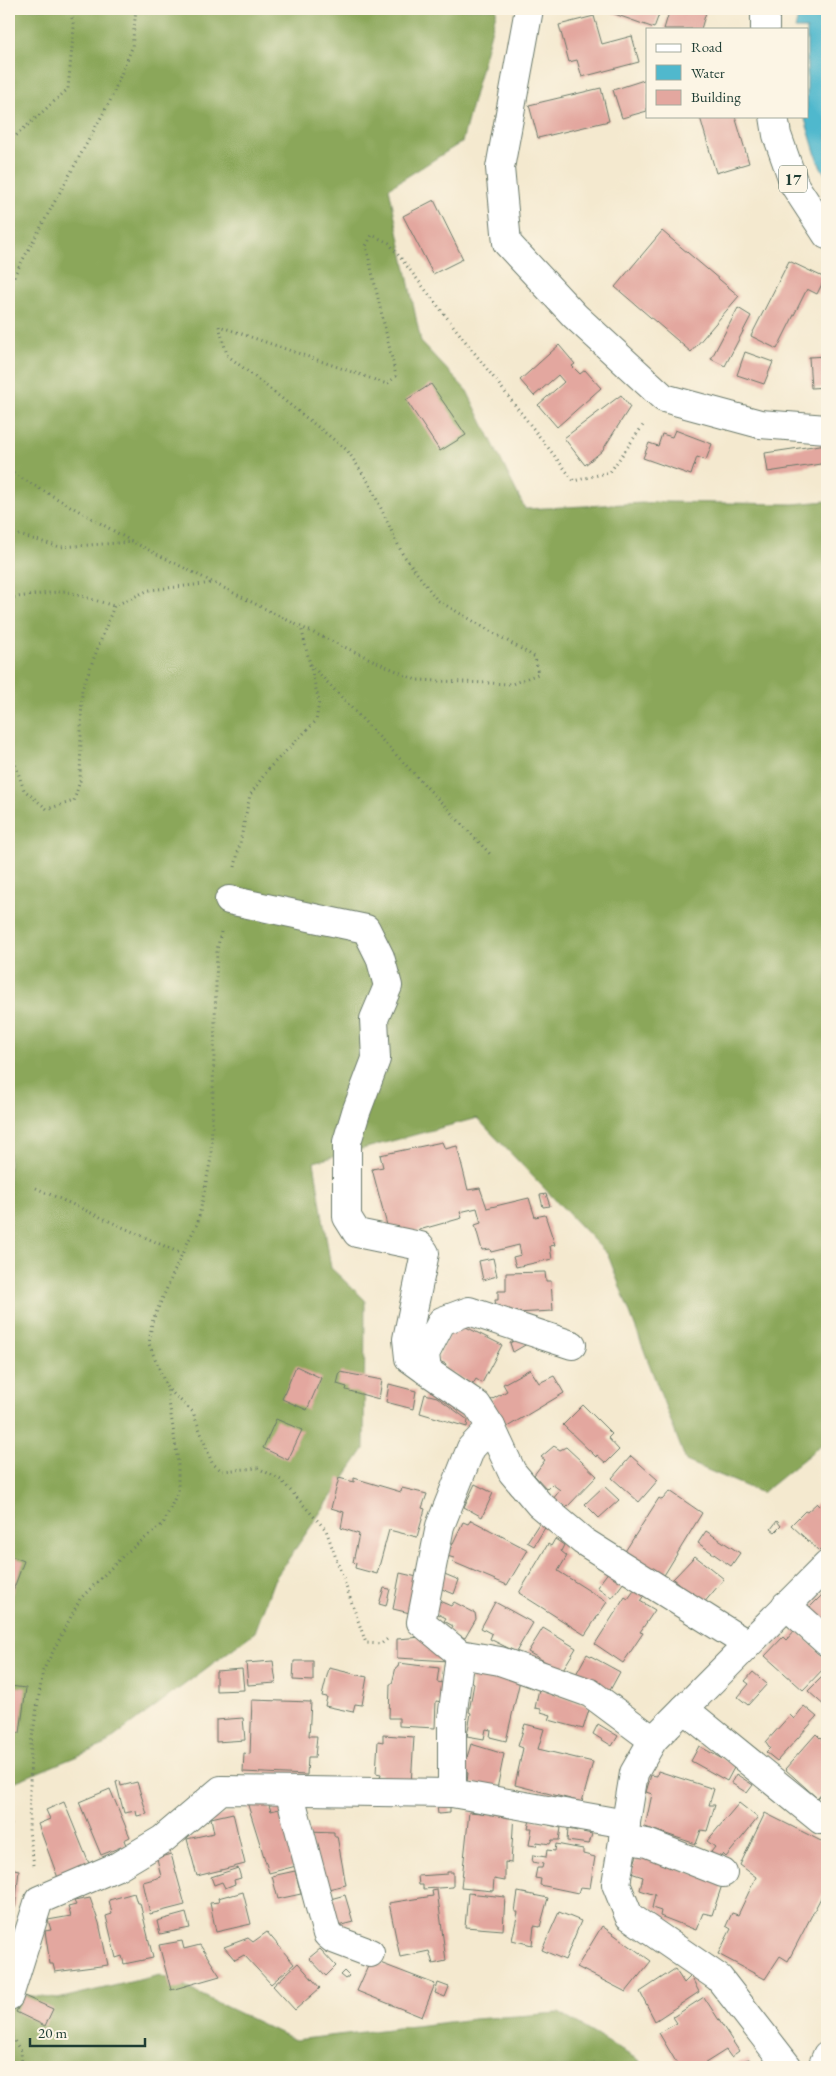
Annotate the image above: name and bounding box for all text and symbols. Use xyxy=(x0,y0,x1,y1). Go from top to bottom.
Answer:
legend xyxy=(646,28,808,118)
text: Road xyxy=(691,37,723,56)
text: Water xyxy=(691,63,725,82)
text: Building xyxy=(691,87,741,106)
road number: 17 xyxy=(779,165,807,192)
scale bar xyxy=(30,2016,145,2048)
text: 20 m xyxy=(38,2023,67,2042)

